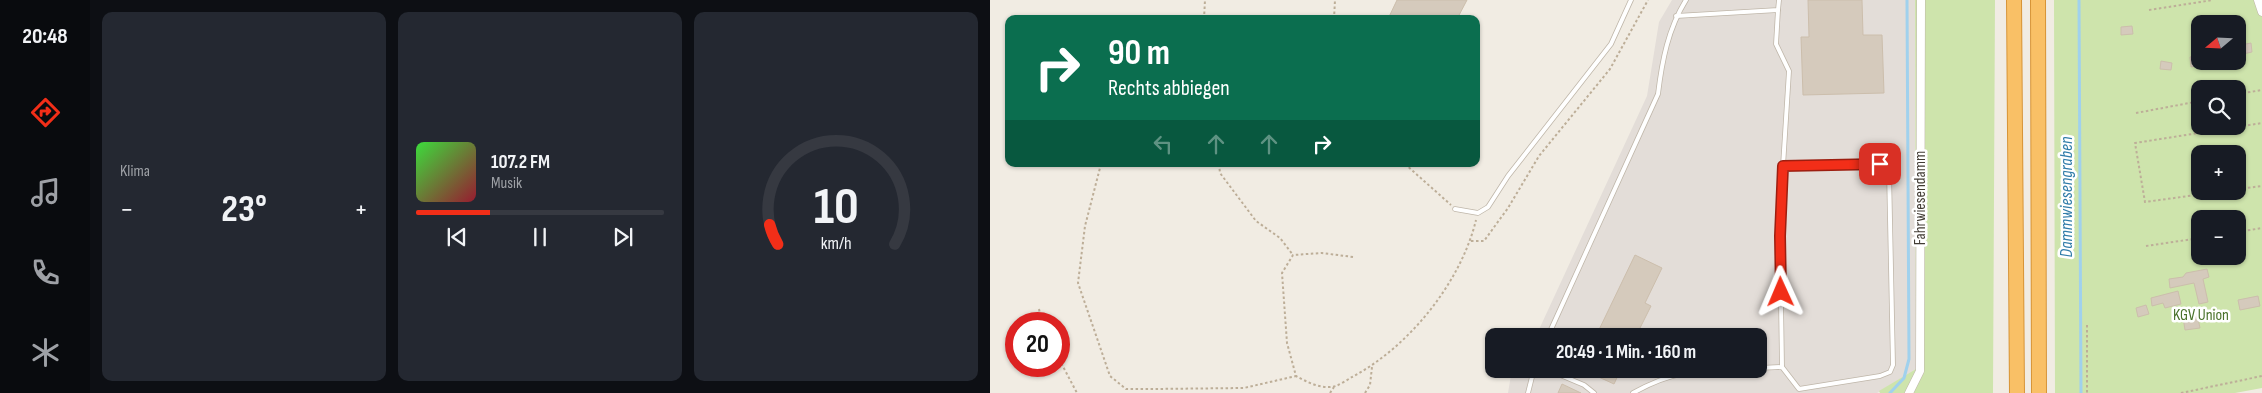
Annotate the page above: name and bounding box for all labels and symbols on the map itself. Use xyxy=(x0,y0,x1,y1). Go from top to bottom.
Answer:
north arrow xyxy=(2191,15,2246,70)
water label: Dammwiesengraben xyxy=(2056,136,2077,258)
pin xyxy=(1859,143,1901,185)
street label: Fahrwiesendamm xyxy=(1911,151,1930,245)
position arrow xyxy=(1754,265,1806,317)
park label: KGV Union xyxy=(2173,306,2229,325)
speed limit sign: 20 xyxy=(1005,312,1070,377)

